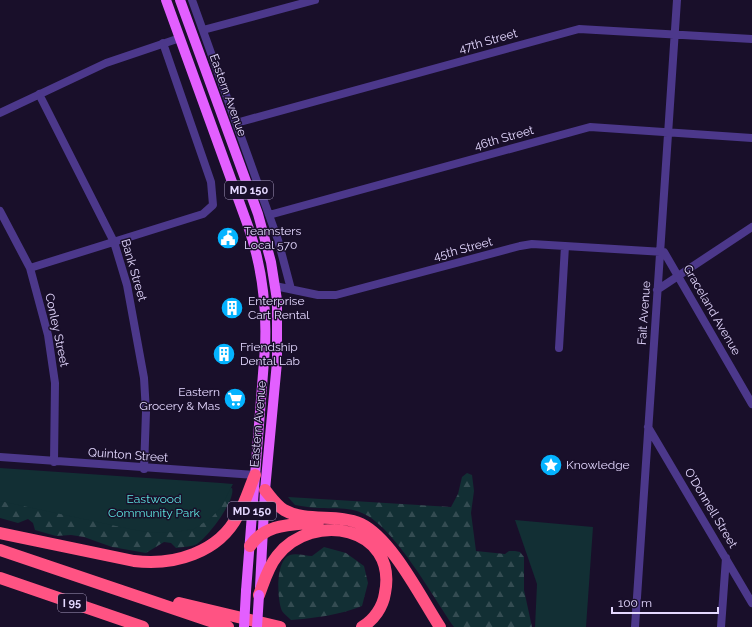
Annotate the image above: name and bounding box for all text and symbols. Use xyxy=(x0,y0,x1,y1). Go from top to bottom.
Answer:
street label: 47th Street xyxy=(457,26,519,56)
street label: Eastern Avenue xyxy=(207,52,249,138)
street label: 46th Street xyxy=(473,123,535,153)
road number: MD 150 xyxy=(225,181,273,199)
place label: Teamsters Local 570 xyxy=(244,224,302,252)
public building icon: Teamsters Local 570 xyxy=(215,225,241,251)
street label: 45th Street xyxy=(432,234,494,264)
street label: Bank Street xyxy=(118,237,150,303)
street label: Graceland Avenue xyxy=(680,262,744,358)
street label: Fait Avenue xyxy=(635,280,653,346)
street label: Conley Street xyxy=(42,292,72,368)
place label: Enterprise Cart Rental xyxy=(248,294,310,322)
building icon: Enterprise Cart Rental xyxy=(219,295,245,321)
place label: Friendship Dental Lab xyxy=(240,340,300,368)
building icon: Friendship Dental Lab xyxy=(211,341,237,367)
street label: Eastern Avenue xyxy=(247,380,269,468)
place label: Eastern Grocery & Mas xyxy=(139,385,220,413)
supermarket icon: Eastern Grocery & Mas xyxy=(222,386,248,412)
street label: Quinton Street xyxy=(88,445,168,465)
place icon: Knowledge xyxy=(538,452,564,478)
place label: Knowledge xyxy=(566,458,630,472)
street label: O'Donnell Street xyxy=(682,466,740,550)
park label: Eastwood Community Park xyxy=(108,492,201,520)
road number: MD 150 xyxy=(228,502,276,520)
scale bar xyxy=(612,589,718,615)
road number: I 95 xyxy=(58,594,86,612)
text: 100 m xyxy=(618,596,652,610)

